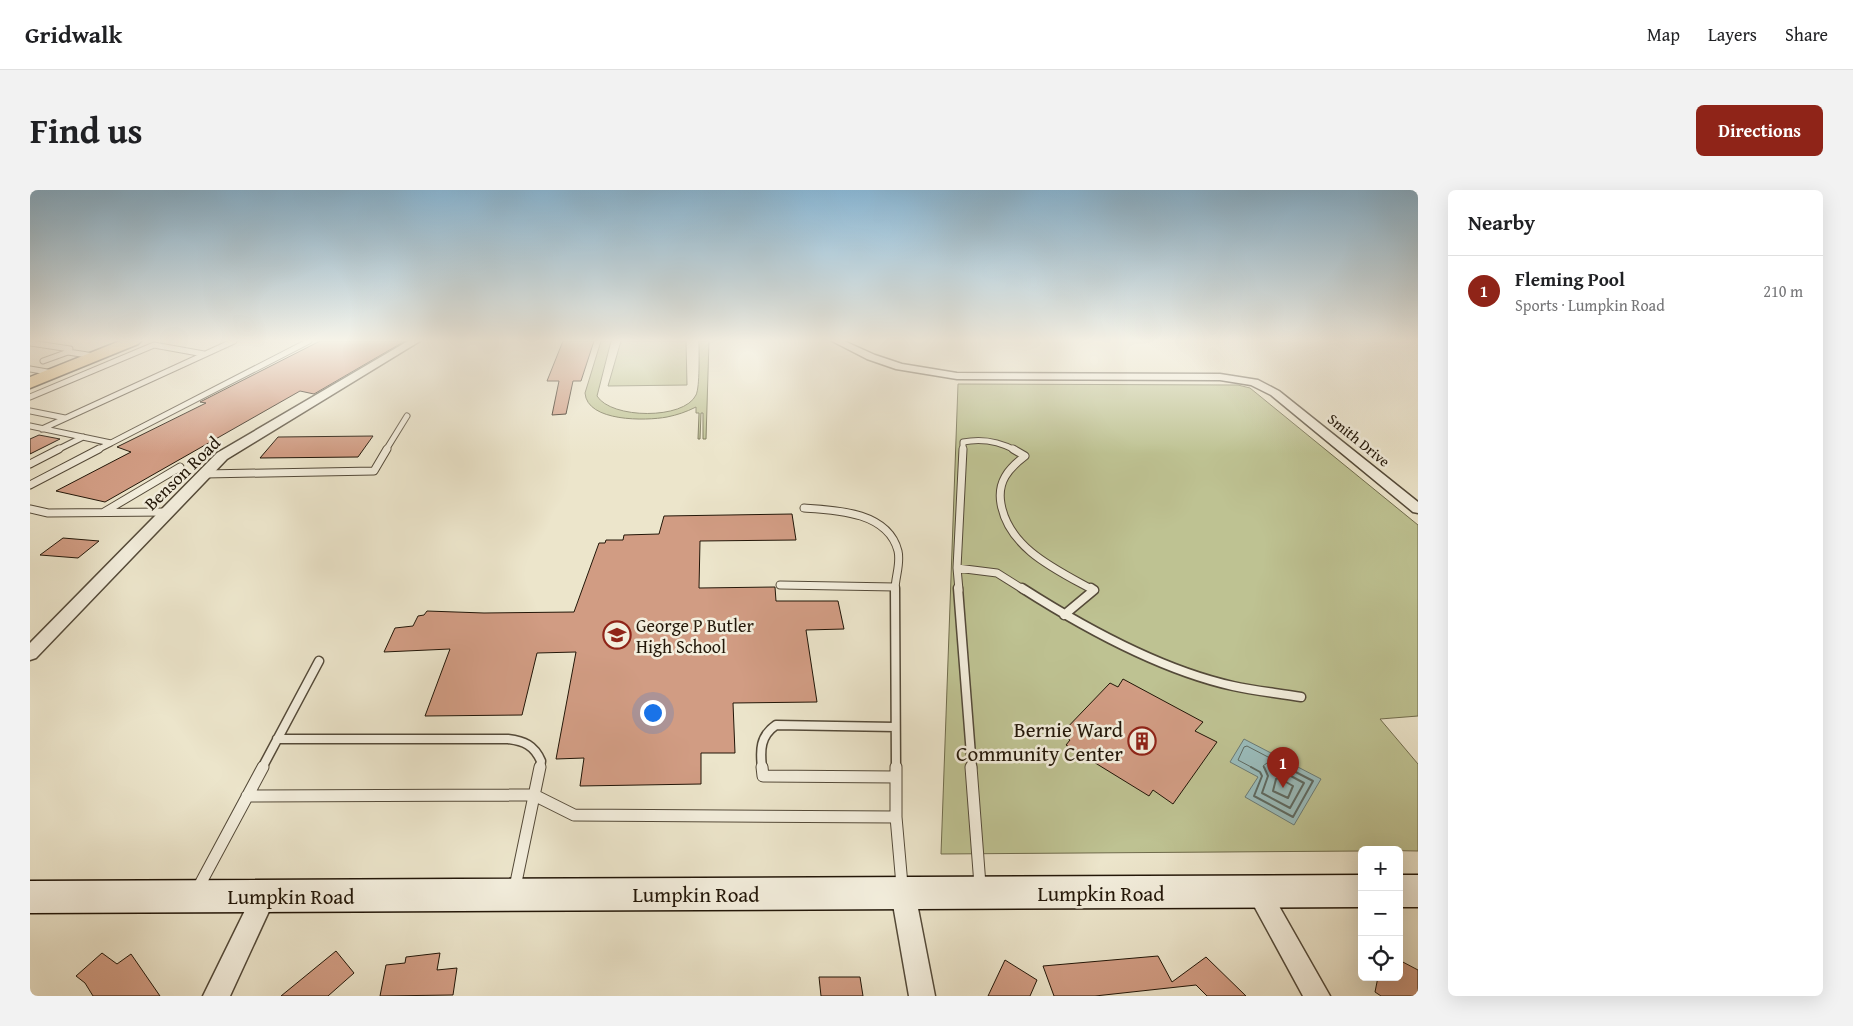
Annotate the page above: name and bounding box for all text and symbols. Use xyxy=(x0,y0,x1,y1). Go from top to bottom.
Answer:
text: Gridwalk xyxy=(25,17,122,52)
text: Map xyxy=(1647,21,1680,48)
text: Layers xyxy=(1708,21,1757,48)
text: Share xyxy=(1785,21,1828,48)
text: Find us xyxy=(30,105,143,156)
button: Directions xyxy=(1696,105,1823,156)
text: Nearby xyxy=(1468,207,1535,238)
text: Fleming Pool xyxy=(1515,265,1625,293)
text: 1 xyxy=(1480,279,1488,303)
text: 210 m xyxy=(1763,279,1803,303)
text: Sports · Lumpkin Road xyxy=(1515,293,1665,317)
street label: Smith Drive xyxy=(1323,408,1395,472)
street label: Benson Road xyxy=(138,429,226,516)
place label: George P Butler High School xyxy=(636,612,754,660)
school or university icon: George P Butler High School xyxy=(602,620,632,650)
your location xyxy=(640,700,666,726)
place label: Bernie Ward Community Center xyxy=(956,714,1124,769)
building icon: Bernie Ward Community Center xyxy=(1127,726,1157,756)
pin: 1 xyxy=(1267,747,1299,788)
map controls xyxy=(1358,846,1403,981)
button: + xyxy=(1358,846,1403,891)
street label: Lumpkin Road xyxy=(1038,878,1165,909)
street label: Lumpkin Road xyxy=(633,879,760,910)
street label: Lumpkin Road xyxy=(228,881,355,912)
button: − xyxy=(1358,891,1403,936)
button: locate xyxy=(1358,936,1403,981)

